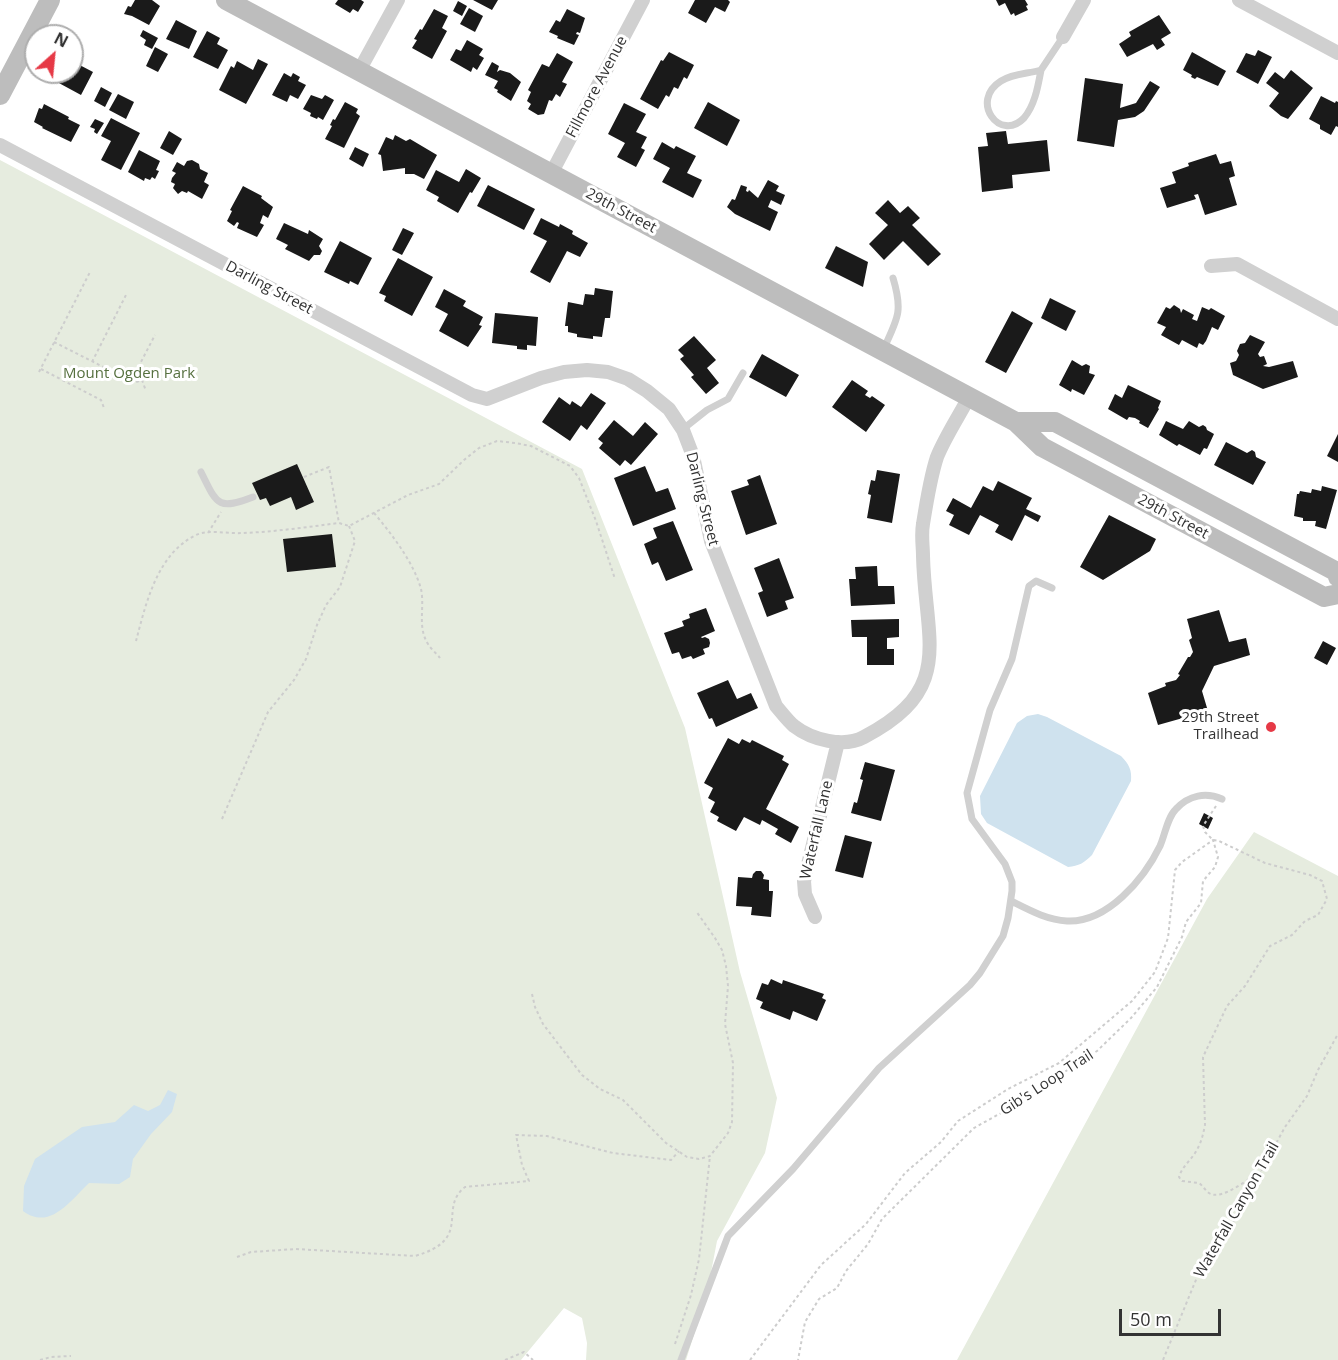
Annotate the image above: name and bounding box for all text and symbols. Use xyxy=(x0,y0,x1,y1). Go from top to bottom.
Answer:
north arrow xyxy=(24,24,84,84)
text: N xyxy=(50,27,72,52)
street label: Fillmore Avenue xyxy=(563,33,631,141)
street label: 29th Street xyxy=(583,185,659,237)
street label: Darling Street xyxy=(222,258,316,318)
park label: Mount Ogden Park xyxy=(63,365,195,383)
street label: Darling Street xyxy=(682,450,722,548)
street label: 29th Street xyxy=(1135,491,1211,543)
place label: 29th Street Trailhead xyxy=(1182,709,1259,744)
marker: 29th Street Trailhead xyxy=(1264,720,1278,734)
street label: Waterfall Lane xyxy=(797,779,837,881)
street label: Gib's Loop Trail xyxy=(997,1046,1097,1120)
street label: Waterfall Canyon Trail xyxy=(1191,1139,1283,1281)
scale bar xyxy=(1122,1297,1224,1335)
text: 50 m xyxy=(1130,1307,1172,1331)

